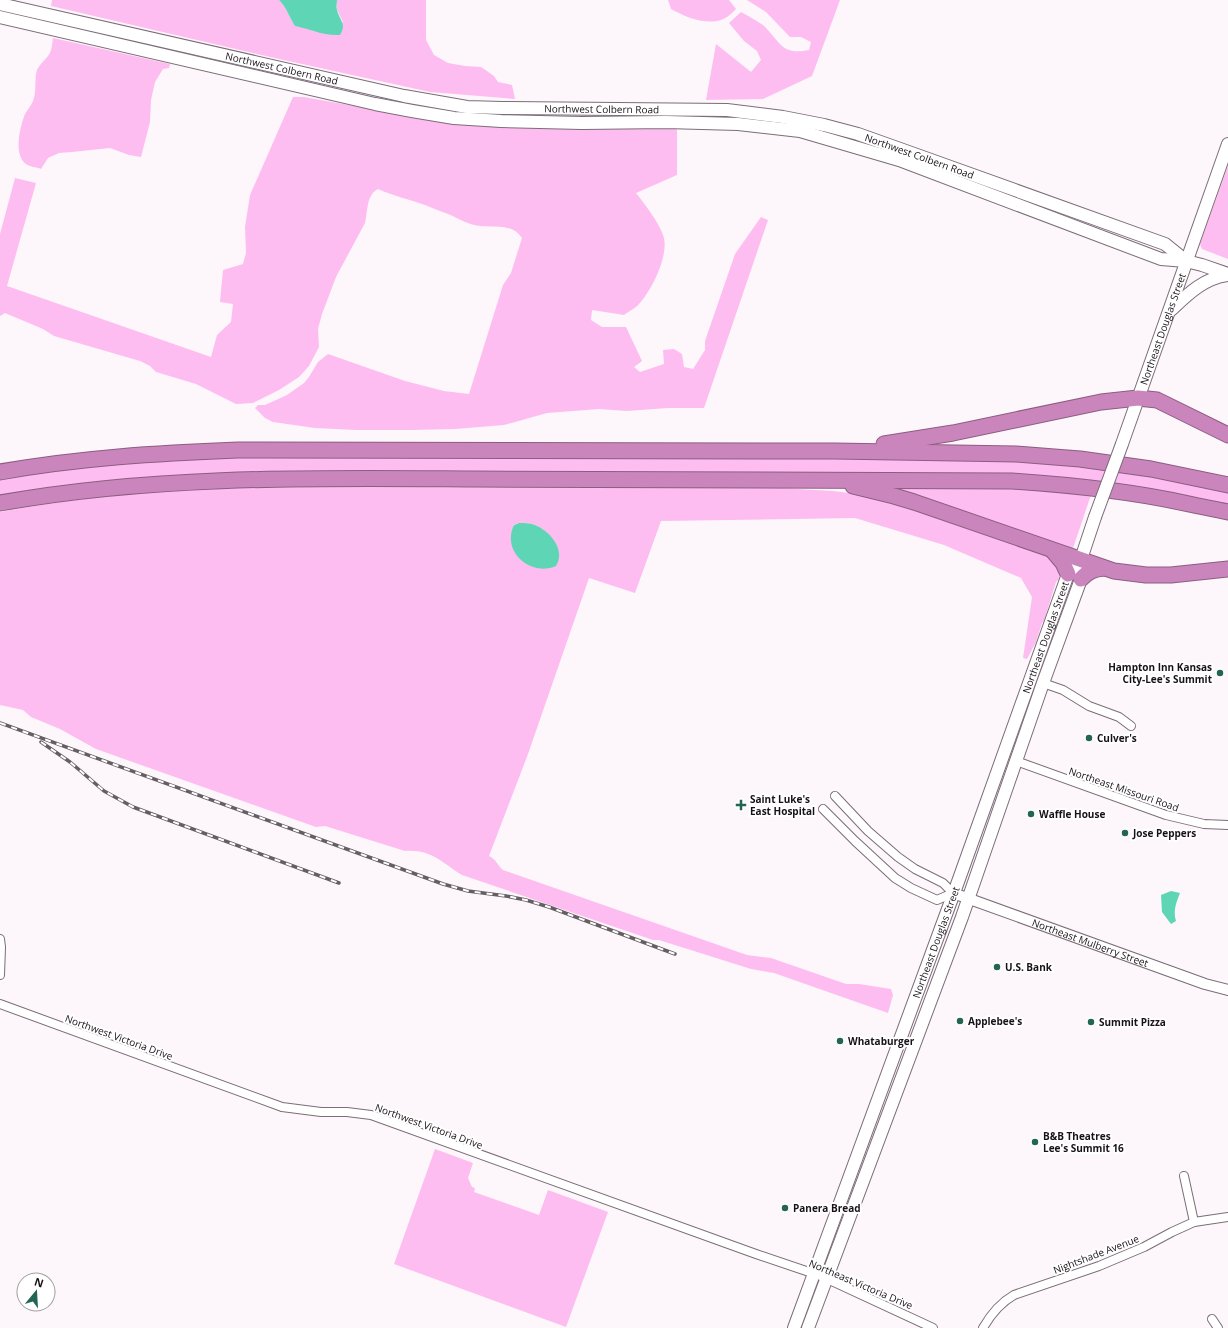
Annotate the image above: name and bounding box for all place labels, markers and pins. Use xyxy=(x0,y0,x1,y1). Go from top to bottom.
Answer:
place label: Hampton Inn Kansas City-Lee's Summit xyxy=(1108,660,1213,686)
marker: Hampton Inn Kansas City-Lee's Summit xyxy=(1215,668,1225,678)
place label: Culver's xyxy=(1097,731,1137,745)
marker: Culver's xyxy=(1084,733,1094,743)
place label: Saint Luke's East Hospital xyxy=(750,792,815,818)
marker: Saint Luke's East Hospital xyxy=(735,799,747,811)
place label: Waffle House xyxy=(1039,807,1105,821)
marker: Waffle House xyxy=(1026,809,1036,819)
place label: Jose Peppers xyxy=(1132,826,1196,840)
marker: Jose Peppers xyxy=(1120,828,1130,838)
place label: U.S. Bank xyxy=(1005,960,1053,974)
marker: U.S. Bank xyxy=(992,962,1002,972)
place label: Applebee's xyxy=(968,1014,1022,1028)
place label: Summit Pizza xyxy=(1099,1015,1166,1029)
marker: Applebee's xyxy=(955,1016,965,1026)
marker: Summit Pizza xyxy=(1086,1017,1096,1027)
place label: Whataburger xyxy=(848,1034,915,1048)
marker: Whataburger xyxy=(835,1036,845,1046)
place label: B&B Theatres Lee's Summit 16 xyxy=(1043,1129,1124,1155)
marker: B&B Theatres Lee's Summit 16 xyxy=(1030,1137,1040,1147)
place label: Panera Bread xyxy=(793,1201,861,1215)
marker: Panera Bread xyxy=(780,1203,790,1213)

